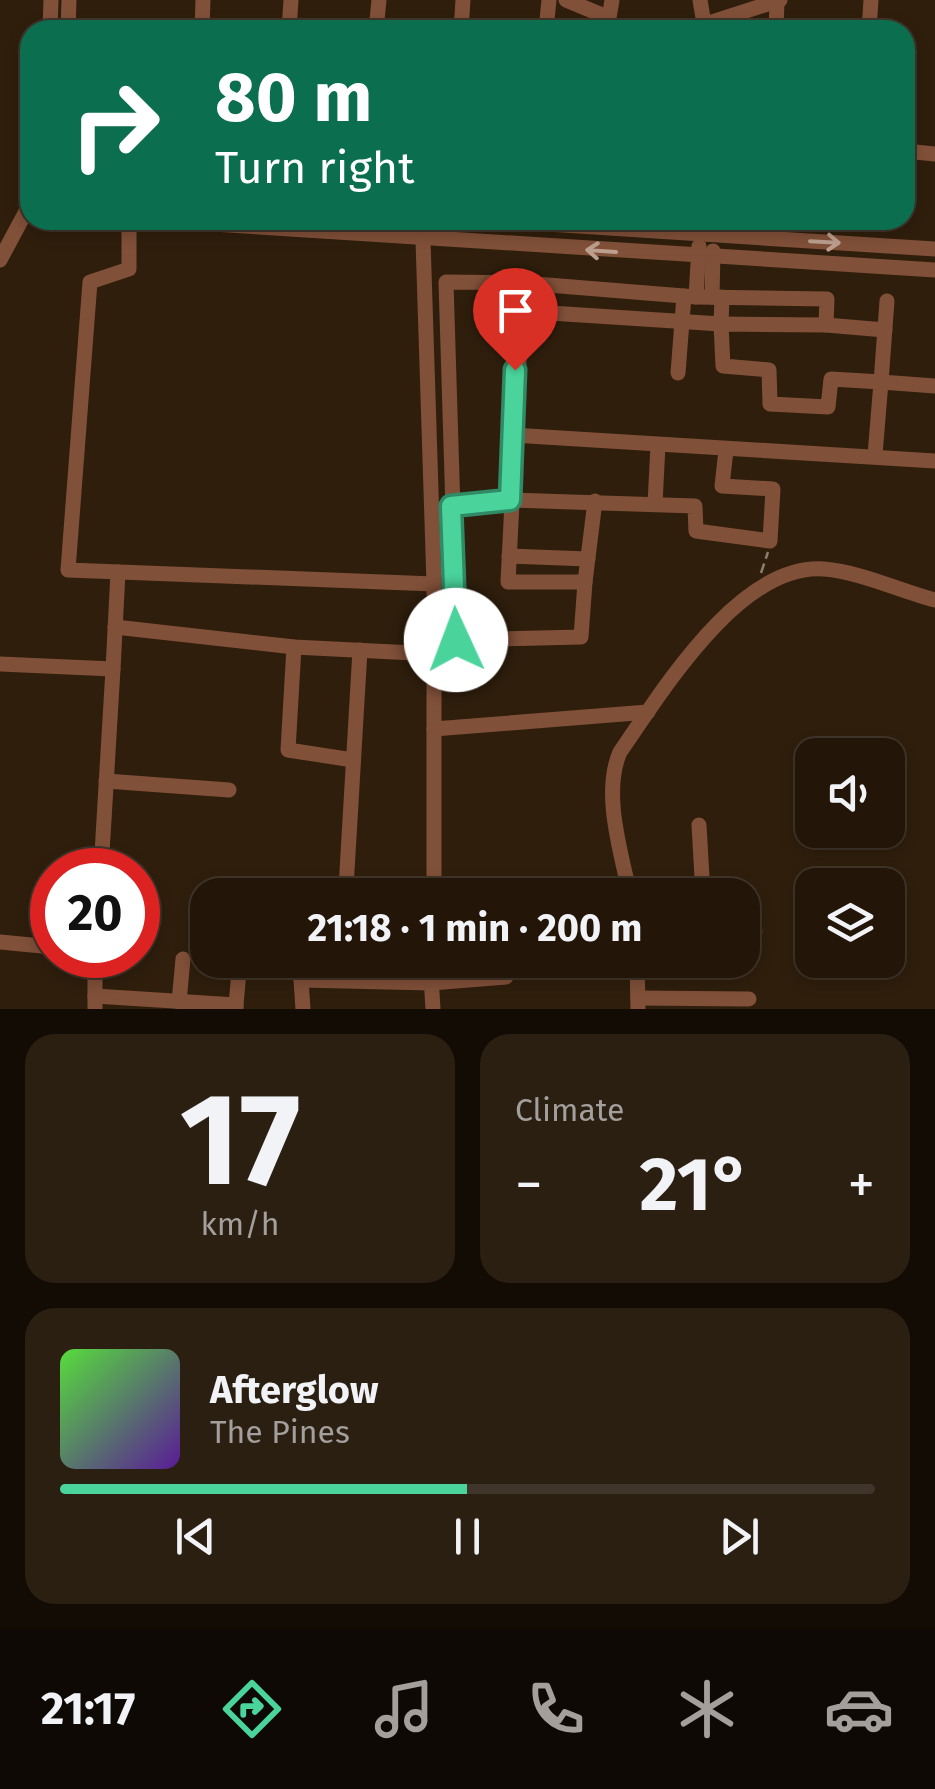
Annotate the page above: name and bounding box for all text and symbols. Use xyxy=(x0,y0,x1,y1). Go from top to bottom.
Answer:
text: 80 m xyxy=(215,56,372,140)
icon: right xyxy=(50,60,180,190)
text: Turn right xyxy=(215,141,414,195)
one-way arrow xyxy=(808,233,840,252)
one-way arrow xyxy=(585,241,617,260)
pin xyxy=(473,268,558,371)
icon: arrive xyxy=(488,283,543,338)
position arrow xyxy=(404,588,508,692)
map controls xyxy=(795,738,905,978)
button: sound xyxy=(795,738,905,848)
speed limit sign: 20 xyxy=(30,848,160,978)
button: layers xyxy=(795,868,905,978)
text: 21:18 · 1 min · 200 m xyxy=(308,905,642,951)
text: 17 xyxy=(179,1062,301,1218)
text: Climate xyxy=(515,1091,624,1129)
text: 21° xyxy=(640,1140,751,1230)
text: − xyxy=(515,1152,543,1218)
text: + xyxy=(848,1152,875,1218)
text: km/h xyxy=(200,1205,280,1243)
text: Afterglow xyxy=(210,1367,378,1413)
text: The Pines xyxy=(210,1413,350,1451)
icon: previous xyxy=(168,1509,223,1564)
icon: pause xyxy=(440,1509,495,1564)
icon: next xyxy=(712,1509,767,1564)
icon: directions xyxy=(217,1674,287,1744)
icon: music xyxy=(369,1674,439,1744)
icon: phone xyxy=(521,1674,591,1744)
icon: climate xyxy=(672,1674,742,1744)
icon: car xyxy=(824,1674,894,1744)
text: 21:17 xyxy=(41,1682,135,1736)

